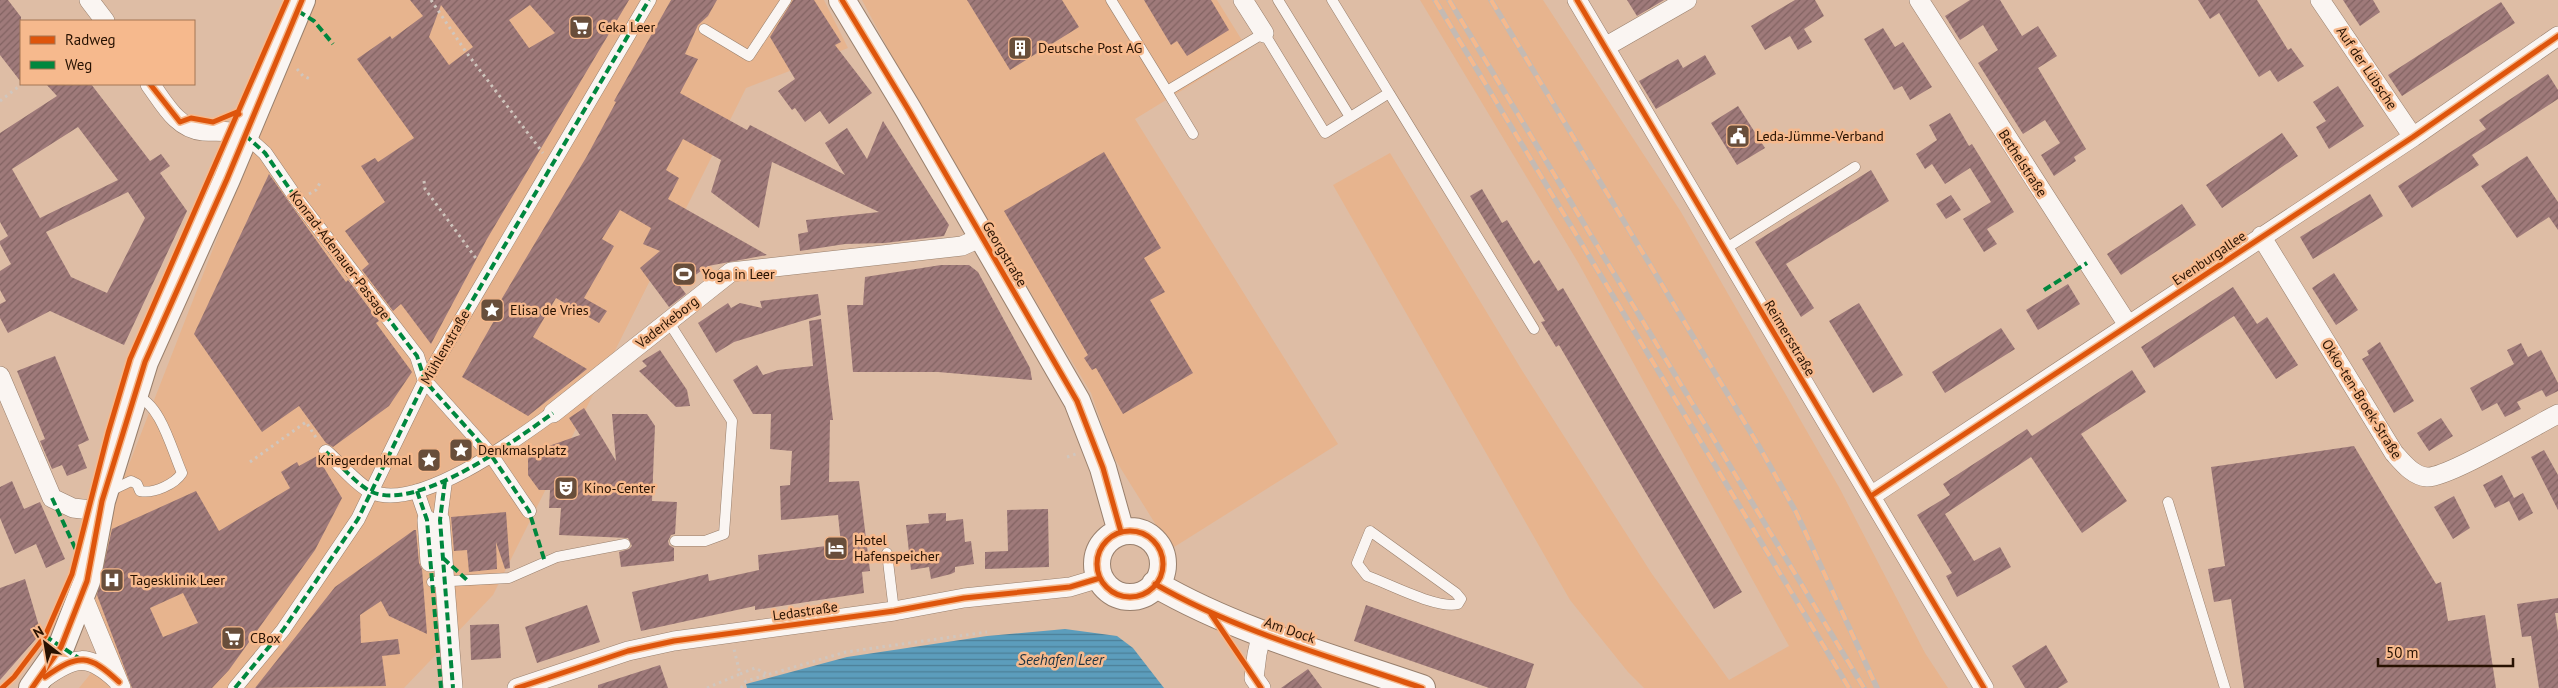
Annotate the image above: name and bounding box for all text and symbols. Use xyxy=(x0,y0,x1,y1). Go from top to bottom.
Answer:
supermarket icon: Ceka Leer xyxy=(568,14,594,40)
place label: Ceka Leer xyxy=(598,18,655,36)
legend xyxy=(20,20,195,85)
street label: Auf der Lübsche xyxy=(2333,23,2401,113)
text: Radweg xyxy=(65,30,116,49)
building icon: Deutsche Post AG xyxy=(1007,35,1033,61)
place label: Deutsche Post AG xyxy=(1038,39,1142,57)
text: Weg xyxy=(65,55,92,74)
public building icon: Leda-Jümme-Verband xyxy=(1725,123,1751,149)
street label: Bethelstraße xyxy=(1995,126,2051,200)
place label: Leda-Jümme-Verband xyxy=(1756,127,1884,145)
street label: Konrad-Adenauer-Passage xyxy=(286,187,394,323)
street label: Georgstraße xyxy=(978,218,1032,290)
street label: Evenburgallee xyxy=(2169,227,2249,289)
sports icon: Yoga in Leer xyxy=(671,261,697,287)
place label: Yoga in Leer xyxy=(702,265,775,283)
street label: Vaderkeborg xyxy=(631,292,702,353)
place icon: Elisa de Vries xyxy=(479,297,505,323)
street label: Reimersstraße xyxy=(1760,297,1820,379)
place label: Elisa de Vries xyxy=(510,301,589,319)
street label: Mühlenstraße xyxy=(416,307,474,387)
street label: Okko-ten-Broek-Straße xyxy=(2318,336,2406,462)
place icon: Denkmalsplatz xyxy=(448,437,474,463)
place label: Denkmalsplatz xyxy=(478,441,567,459)
place icon: Kriegerdenkmal xyxy=(416,447,442,473)
place label: Kriegerdenkmal xyxy=(318,451,412,469)
theatre icon: Kino-Center xyxy=(553,475,579,501)
place label: Kino-Center xyxy=(584,479,655,497)
place label: Hotel Hafenspeicher xyxy=(854,531,940,565)
hotel icon: Hotel Hafenspeicher xyxy=(823,535,849,561)
hospital icon: Tagesklinik Leer xyxy=(99,567,125,593)
place label: Tagesklinik Leer xyxy=(130,571,225,589)
street label: Ledastraße xyxy=(771,598,839,624)
street label: Am Dock xyxy=(1262,613,1318,647)
north arrow xyxy=(20,618,70,668)
text: N xyxy=(30,622,47,642)
supermarket icon: CBox xyxy=(220,625,246,651)
place label: CBox xyxy=(250,629,281,647)
scale bar xyxy=(2378,636,2513,668)
text: 50 m xyxy=(2386,643,2419,662)
water label: Seehafen Leer xyxy=(1018,650,1105,669)

